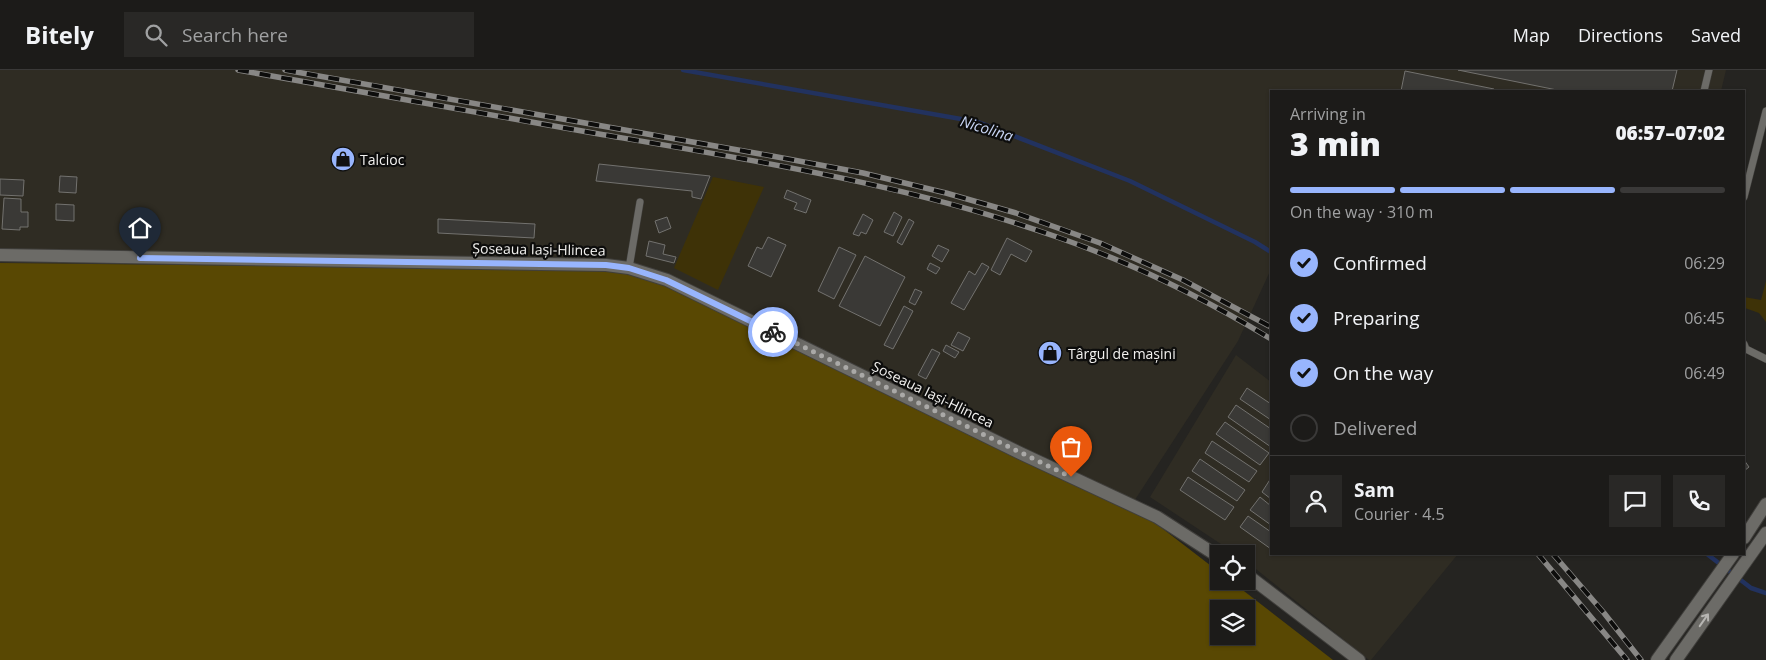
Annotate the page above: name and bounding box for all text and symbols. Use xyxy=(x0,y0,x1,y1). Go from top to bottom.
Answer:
search box xyxy=(124,12,474,57)
text: Bitely xyxy=(25,18,94,51)
icon: search xyxy=(142,21,170,49)
text: Search here xyxy=(182,22,288,48)
text: Map xyxy=(1513,23,1550,47)
text: Directions xyxy=(1578,23,1663,47)
text: Saved xyxy=(1691,23,1741,47)
text: Arriving in xyxy=(1290,103,1366,125)
water label: Nicolina xyxy=(958,111,1016,146)
text: 06:57–07:02 xyxy=(1615,120,1725,146)
text: 3 min xyxy=(1290,122,1381,165)
shop icon: Talcioc xyxy=(330,146,356,172)
place label: Talcioc xyxy=(360,150,405,169)
text: On the way · 310 m xyxy=(1290,201,1433,223)
pin xyxy=(119,207,161,258)
icon: home xyxy=(126,214,154,242)
street label: Șoseaua Iași-Hlincea xyxy=(472,238,606,260)
icon: check xyxy=(1290,249,1318,277)
text: Confirmed xyxy=(1333,250,1427,276)
text: 06:29 xyxy=(1684,252,1725,274)
icon: check xyxy=(1290,304,1318,332)
text: Preparing xyxy=(1333,305,1420,331)
courier xyxy=(748,307,798,357)
text: 06:45 xyxy=(1684,307,1725,329)
icon: bike xyxy=(759,318,787,346)
shop icon: Târgul de mașini xyxy=(1037,340,1063,366)
place label: Târgul de mașini xyxy=(1068,344,1176,363)
street label: Șoseaua Iași-Hlincea xyxy=(869,356,997,432)
icon: check xyxy=(1290,359,1318,387)
text: On the way xyxy=(1333,360,1433,386)
text: 06:49 xyxy=(1684,362,1725,384)
text: Delivered xyxy=(1333,415,1417,441)
pin xyxy=(1050,426,1092,477)
icon: bag xyxy=(1057,433,1085,461)
button: person xyxy=(1290,475,1342,527)
button: chat xyxy=(1609,475,1661,527)
button: phone xyxy=(1673,475,1725,527)
text: Sam xyxy=(1354,477,1395,503)
text: Courier · 4.5 xyxy=(1354,503,1445,525)
map controls xyxy=(1210,545,1255,645)
button: locate xyxy=(1210,545,1255,590)
button: layers xyxy=(1210,600,1255,645)
one-way arrow xyxy=(1699,613,1709,627)

